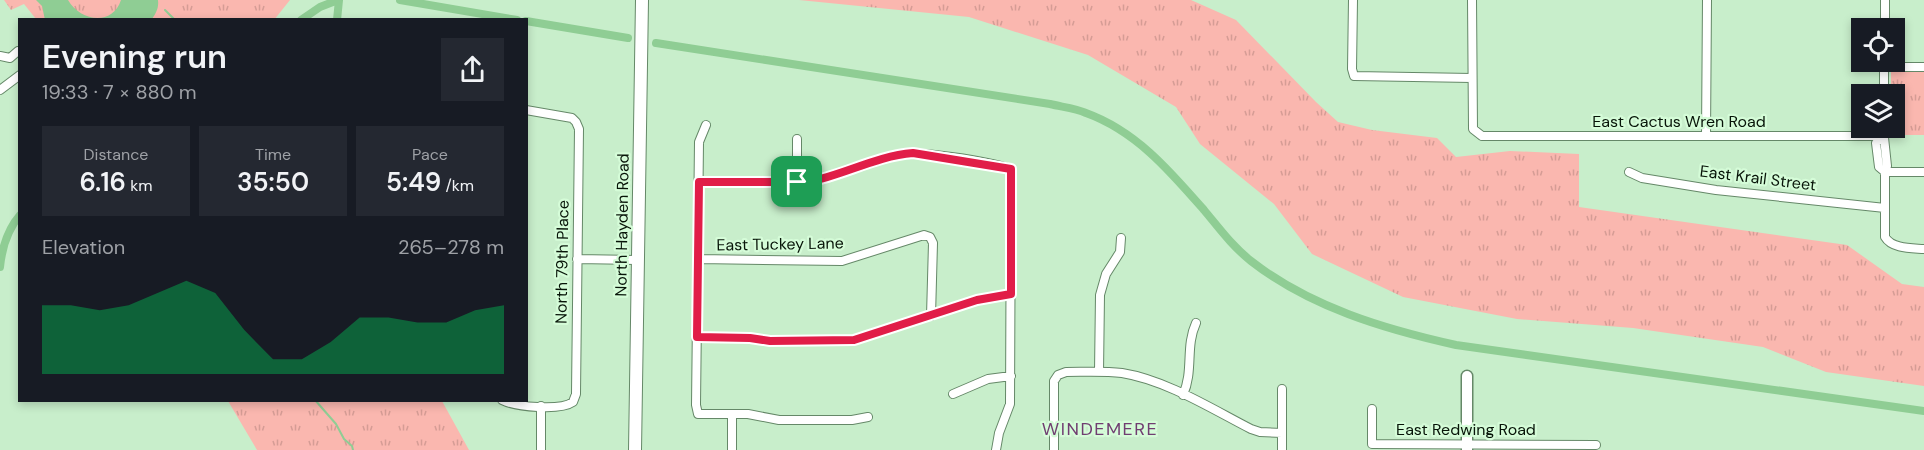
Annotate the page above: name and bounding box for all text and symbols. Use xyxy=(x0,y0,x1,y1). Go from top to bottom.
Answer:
map controls xyxy=(1851,18,1905,138)
button: locate xyxy=(1851,18,1905,72)
text: Evening run xyxy=(42,35,227,78)
button: share xyxy=(441,38,504,101)
text: 19:33 · 7 × 880 m xyxy=(42,79,197,105)
button: layers xyxy=(1851,84,1905,138)
street label: East Cactus Wren Road xyxy=(1592,111,1766,132)
text: Distance xyxy=(84,144,148,165)
text: Time xyxy=(255,144,291,165)
text: Pace xyxy=(412,144,448,165)
street label: North Hayden Road xyxy=(610,153,634,297)
pin xyxy=(771,156,822,207)
street label: East Krail Street xyxy=(1699,160,1817,196)
text: 6.16 xyxy=(80,165,126,199)
text: 35:50 xyxy=(237,165,309,199)
text: 5:49 xyxy=(386,165,441,199)
icon: arrive xyxy=(780,165,813,198)
text: km xyxy=(126,175,152,196)
text: /km xyxy=(441,175,474,196)
street label: North 79th Place xyxy=(550,200,574,324)
street label: East Tuckey Lane xyxy=(716,232,844,256)
text: Elevation xyxy=(42,234,125,260)
text: 265–278 m xyxy=(398,234,504,260)
district label: WINDEMERE xyxy=(1042,417,1158,441)
street label: East Redwing Road xyxy=(1396,419,1536,440)

